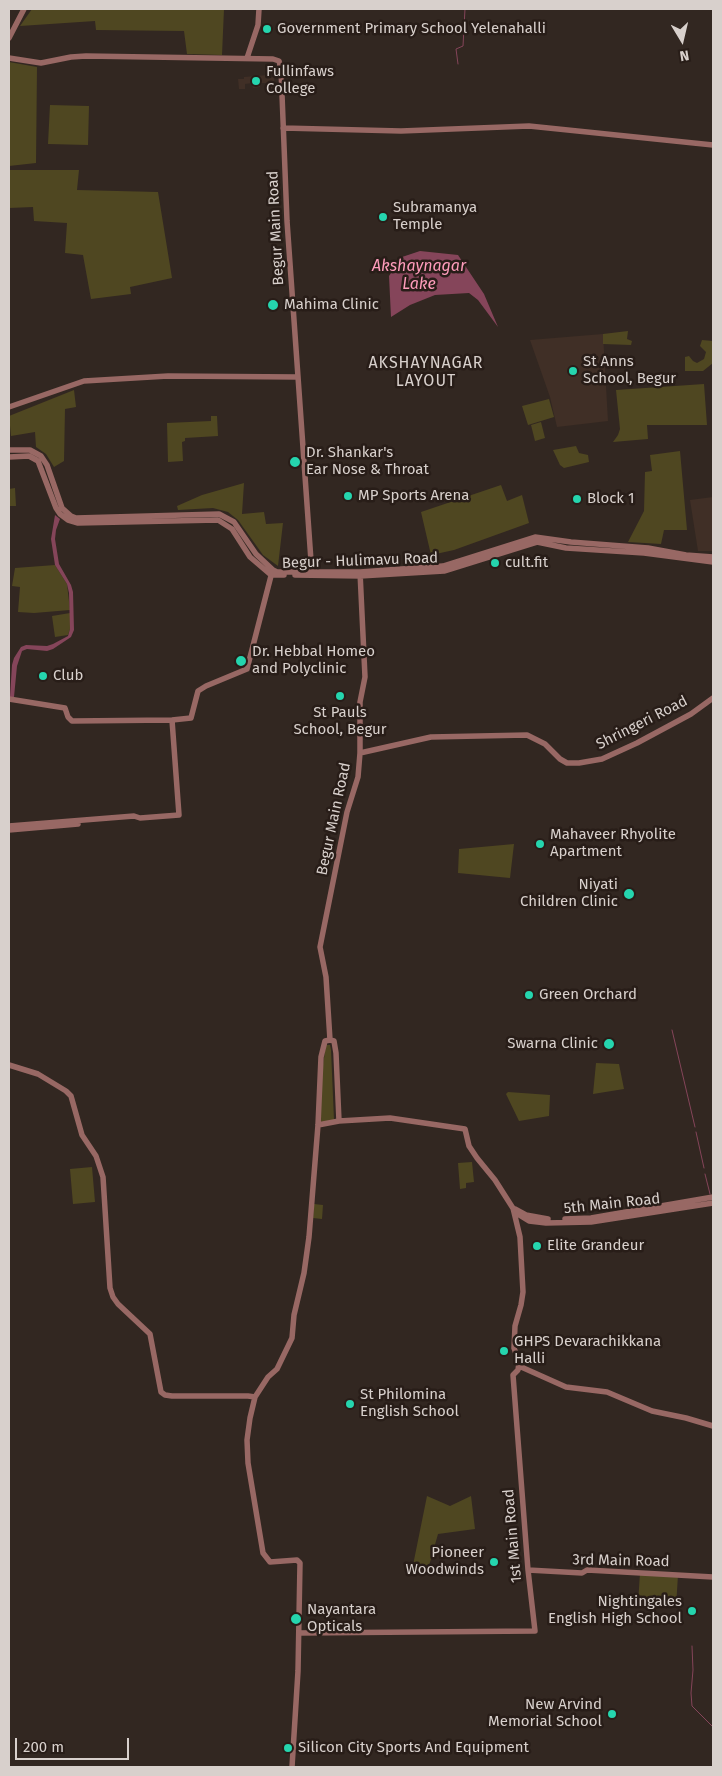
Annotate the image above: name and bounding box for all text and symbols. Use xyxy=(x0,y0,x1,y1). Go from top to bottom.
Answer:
north arrow xyxy=(657,15,707,65)
place label: Government Primary School Yelenahalli xyxy=(277,20,546,38)
marker: Government Primary School Yelenahalli xyxy=(261,23,273,35)
text: N xyxy=(679,46,690,64)
place label: Fullinfaws College xyxy=(266,63,334,98)
marker: Fullinfaws College xyxy=(250,75,262,87)
street label: Begur Main Road xyxy=(264,170,288,286)
place label: Subramanya Temple xyxy=(393,199,477,234)
marker: Subramanya Temple xyxy=(377,211,389,223)
water label: Akshaynagar Lake xyxy=(372,257,466,295)
place label: Mahima Clinic xyxy=(284,296,379,314)
marker: Mahima Clinic xyxy=(266,298,280,312)
place label: St Anns School, Begur xyxy=(583,353,676,388)
district label: AKSHAYNAGAR LAYOUT xyxy=(367,354,485,392)
marker: St Anns School, Begur xyxy=(567,365,579,377)
place label: Dr. Shankar's Ear Nose & Throat xyxy=(306,444,429,479)
marker: Dr. Shankar's Ear Nose & Throat xyxy=(288,455,302,469)
place label: MP Sports Arena xyxy=(358,487,469,505)
marker: MP Sports Arena xyxy=(342,490,354,502)
place label: Block 1 xyxy=(587,490,635,508)
marker: Block 1 xyxy=(571,493,583,505)
street label: Begur - Hulimavu Road xyxy=(281,549,439,573)
place label: cult.fit xyxy=(505,554,548,572)
marker: cult.fit xyxy=(489,557,501,569)
place label: Dr. Hebbal Homeo and Polyclinic xyxy=(252,643,375,678)
marker: Dr. Hebbal Homeo and Polyclinic xyxy=(234,654,248,668)
place label: Club xyxy=(53,667,83,685)
marker: Club xyxy=(37,670,49,682)
marker: St Pauls School, Begur xyxy=(334,690,346,702)
street label: Shringeri Road xyxy=(593,692,691,754)
place label: St Pauls School, Begur xyxy=(293,704,387,739)
street label: Begur Main Road xyxy=(313,761,355,877)
place label: Mahaveer Rhyolite Apartment xyxy=(550,826,676,861)
marker: Mahaveer Rhyolite Apartment xyxy=(534,838,546,850)
place label: Niyati Children Clinic xyxy=(520,876,618,911)
marker: Niyati Children Clinic xyxy=(622,887,636,901)
place label: Green Orchard xyxy=(539,986,637,1004)
marker: Green Orchard xyxy=(523,989,535,1001)
place label: Swarna Clinic xyxy=(507,1035,598,1053)
marker: Swarna Clinic xyxy=(602,1037,616,1051)
street label: 5th Main Road xyxy=(563,1190,661,1218)
place label: Elite Grandeur xyxy=(547,1237,644,1255)
marker: Elite Grandeur xyxy=(531,1240,543,1252)
place label: GHPS Devarachikkana Halli xyxy=(514,1333,661,1368)
marker: GHPS Devarachikkana Halli xyxy=(498,1345,510,1357)
place label: St Philomina English School xyxy=(360,1386,459,1421)
marker: St Philomina English School xyxy=(344,1398,356,1410)
street label: 1st Main Road xyxy=(500,1488,526,1584)
place label: Pioneer Woodwinds xyxy=(406,1544,484,1579)
street label: 3rd Main Road xyxy=(572,1551,670,1571)
marker: Pioneer Woodwinds xyxy=(488,1556,500,1568)
place label: Nightingales English High School xyxy=(548,1593,682,1628)
place label: Nayantara Opticals xyxy=(307,1601,376,1636)
marker: Nightingales English High School xyxy=(686,1605,698,1617)
marker: Nayantara Opticals xyxy=(289,1612,303,1626)
place label: New Arvind Memorial School xyxy=(488,1696,602,1731)
marker: New Arvind Memorial School xyxy=(606,1708,618,1720)
scale bar xyxy=(18,1728,131,1760)
text: 200 m xyxy=(23,1738,64,1756)
place label: Silicon City Sports And Equipment xyxy=(298,1739,529,1757)
marker: Silicon City Sports And Equipment xyxy=(282,1742,294,1754)

